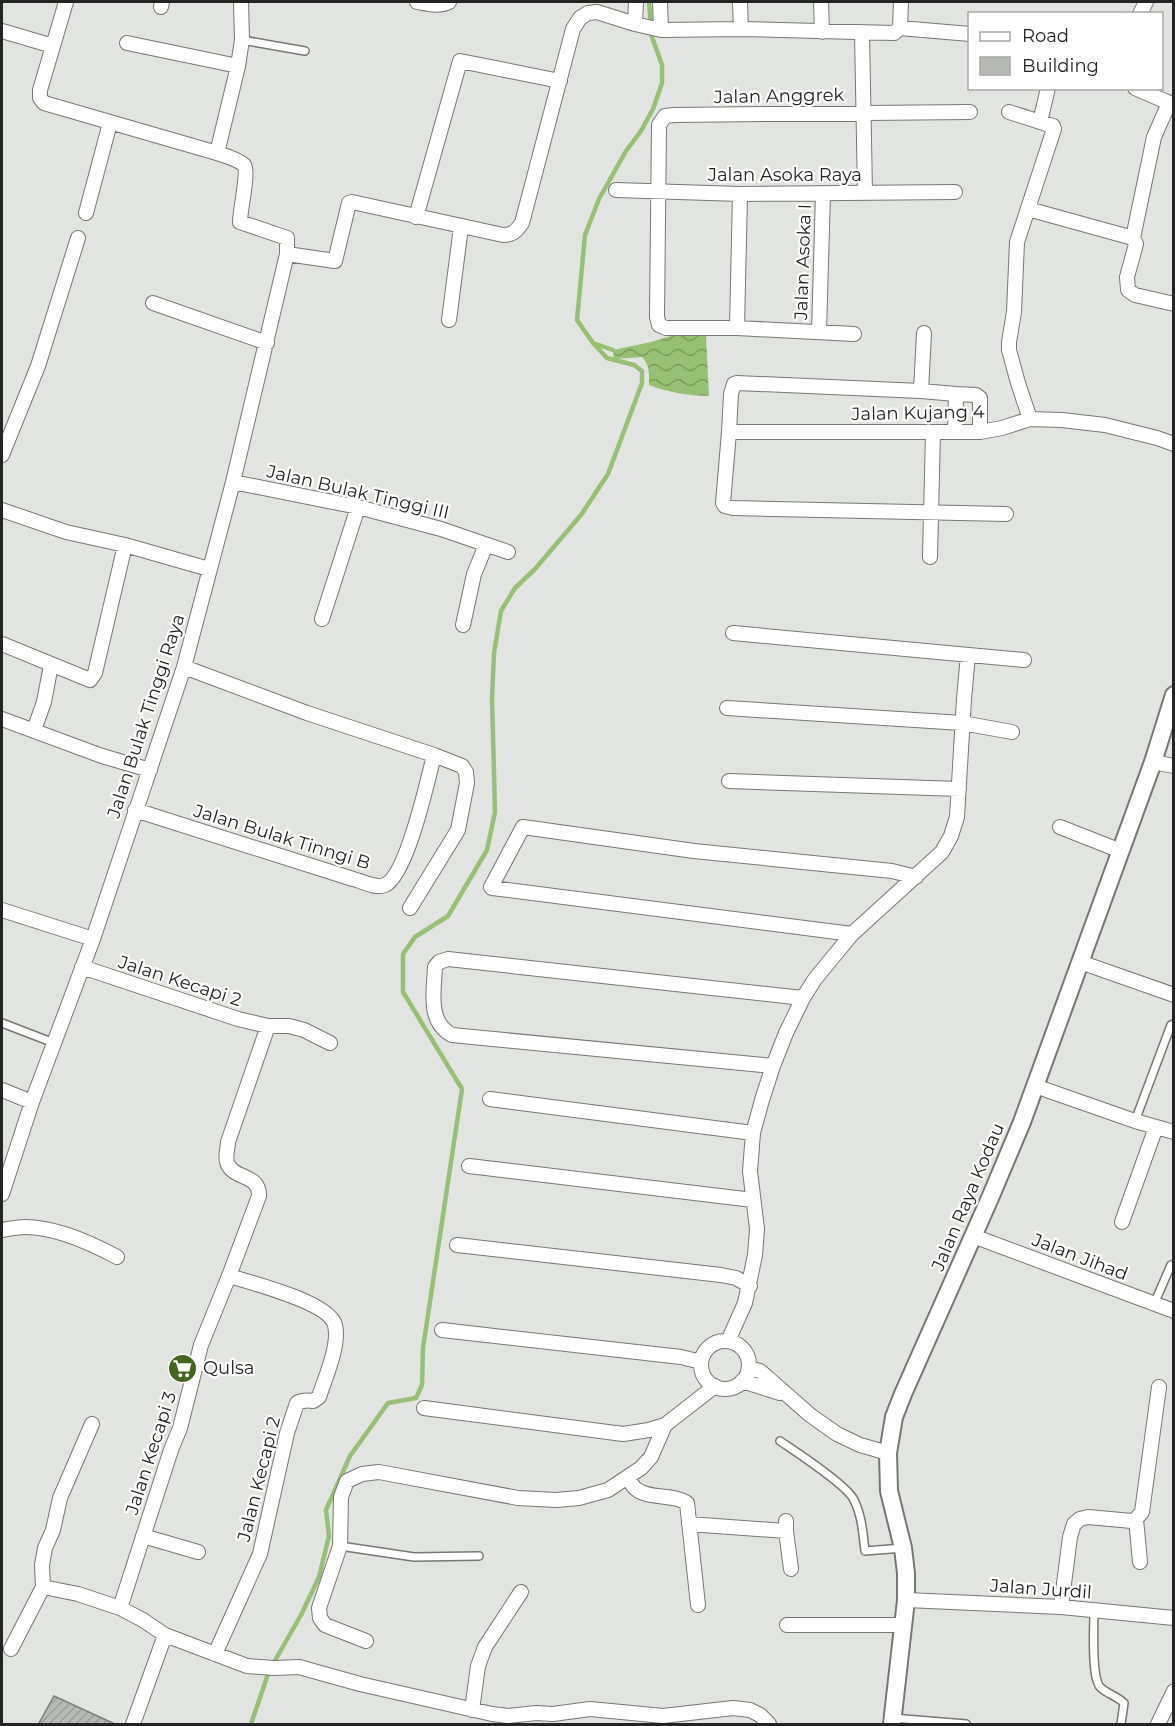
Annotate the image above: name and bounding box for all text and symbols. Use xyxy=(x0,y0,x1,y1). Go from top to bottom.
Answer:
legend xyxy=(968,12,1163,90)
text: Road xyxy=(1022,25,1069,47)
text: Building xyxy=(1022,55,1099,77)
street label: Jalan Anggrek xyxy=(713,84,845,108)
street label: Jalan Asoka Raya xyxy=(707,164,862,186)
street label: Jalan Asoka I xyxy=(790,204,816,321)
street label: Jalan Kujang 4 xyxy=(850,401,985,425)
street label: Jalan Bulak Tinggi III xyxy=(264,460,451,524)
street label: Jalan Bulak Tinggi Raya xyxy=(102,611,189,822)
street label: Jalan Bulak Tinngi B xyxy=(190,799,373,874)
street label: Jalan Kecapi 2 xyxy=(115,950,244,1011)
street label: Jalan Raya Kodau xyxy=(927,1120,1009,1275)
street label: Jalan Jihad xyxy=(1028,1228,1131,1285)
supermarket icon: Qulsa xyxy=(166,1352,198,1384)
place label: Qulsa xyxy=(203,1357,254,1379)
street label: Jalan Kecapi 3 xyxy=(120,1389,181,1518)
street label: Jalan Kecapi 2 xyxy=(233,1414,285,1545)
street label: Jalan Jurdil xyxy=(988,1574,1093,1604)

